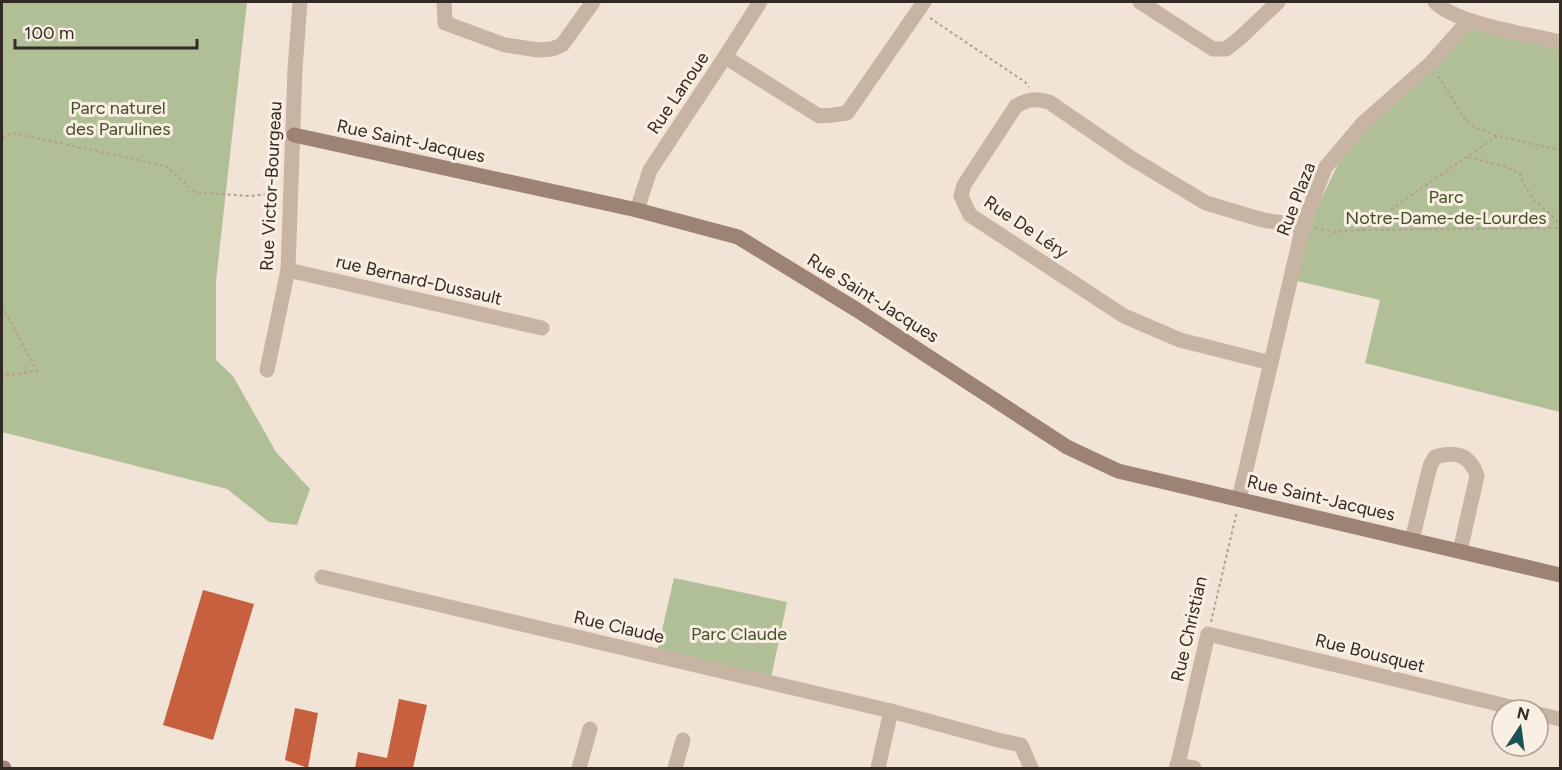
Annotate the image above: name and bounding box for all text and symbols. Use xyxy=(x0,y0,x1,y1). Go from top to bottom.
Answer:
scale bar xyxy=(15,12,196,50)
text: 100 m xyxy=(24,22,74,44)
street label: Rue Lanoue xyxy=(642,48,714,138)
park label: Parc naturel des Parulines xyxy=(65,97,171,140)
street label: Rue Victor-Bourgeau xyxy=(256,101,286,271)
street label: Rue Saint-Jacques xyxy=(335,115,487,167)
street label: Rue Plaza xyxy=(1272,159,1320,239)
park label: Parc Notre-Dame-de-Lourdes xyxy=(1345,186,1547,229)
street label: Rue De Léry xyxy=(980,191,1073,264)
street label: Rue Saint-Jacques xyxy=(803,249,943,347)
street label: rue Bernard-Dussault xyxy=(334,250,504,310)
street label: Rue Saint-Jacques xyxy=(1245,470,1397,526)
street label: Rue Christian xyxy=(1166,574,1212,684)
street label: Rue Claude xyxy=(572,606,667,648)
park label: Parc Claude xyxy=(691,623,787,645)
street label: Rue Bousquet xyxy=(1313,629,1427,677)
north arrow xyxy=(1490,698,1550,758)
text: N xyxy=(1515,703,1531,725)

